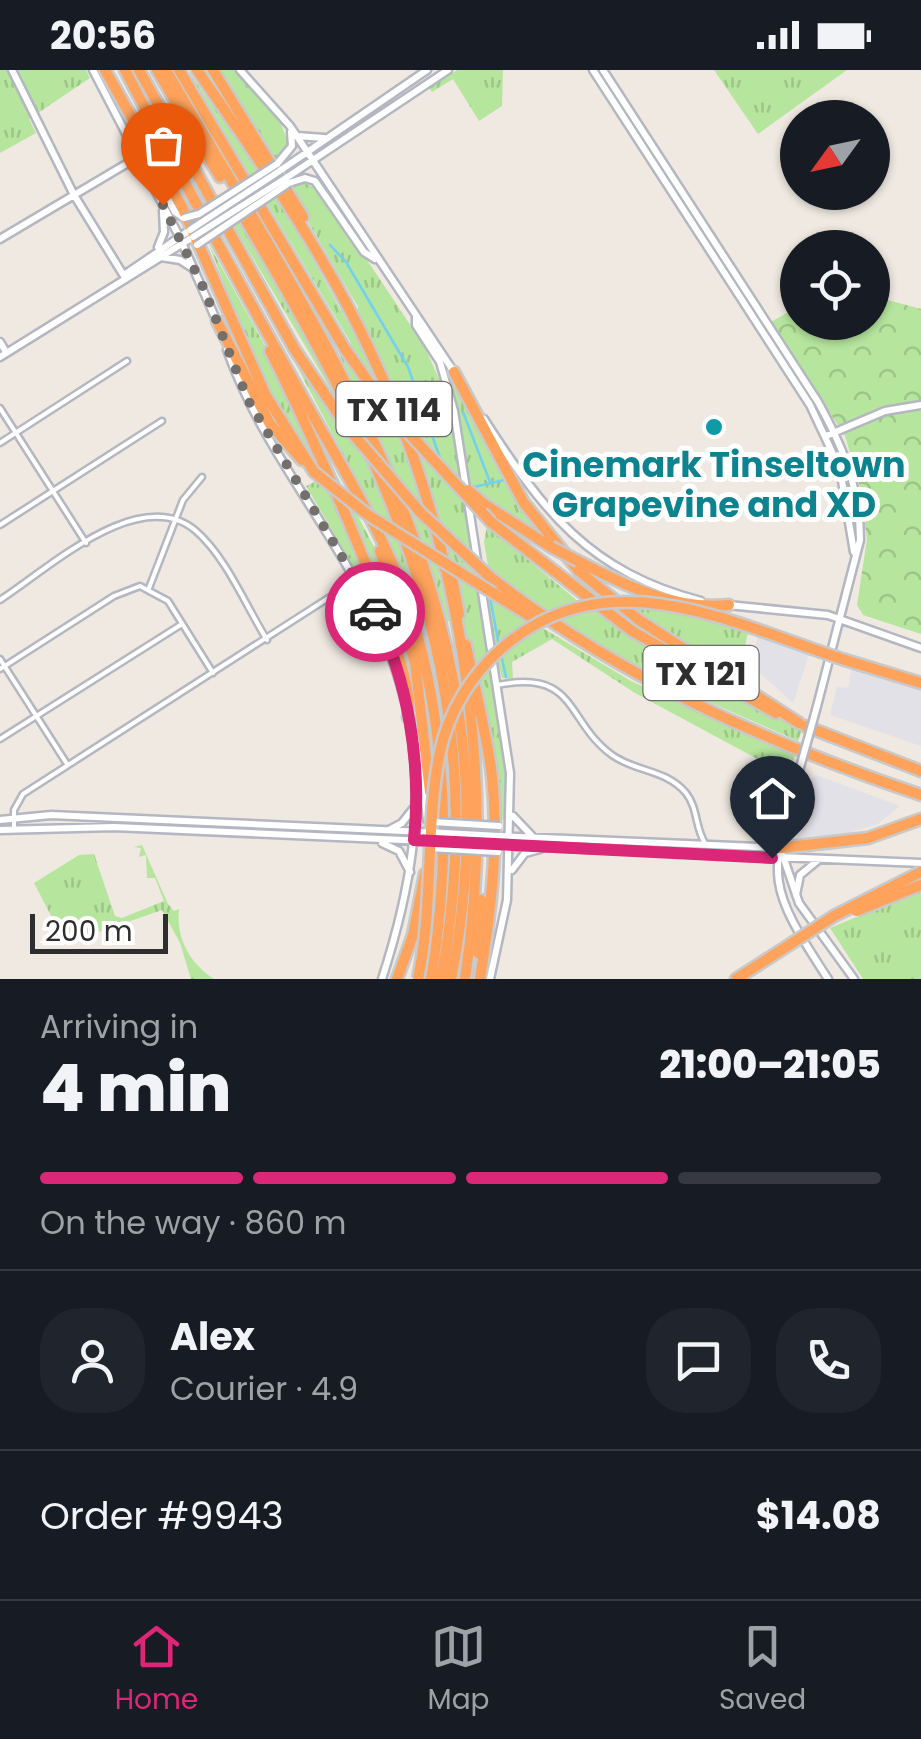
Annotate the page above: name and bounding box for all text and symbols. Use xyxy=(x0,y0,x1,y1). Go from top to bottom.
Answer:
text: 20:56 xyxy=(50,9,156,62)
north arrow xyxy=(780,100,890,210)
map controls xyxy=(780,100,890,340)
pin xyxy=(121,103,206,206)
icon: bag xyxy=(136,118,191,173)
button: locate xyxy=(780,230,890,340)
road number: TX 114 xyxy=(336,382,452,436)
marker: Cinemark Tinseltown Grapevine and XD xyxy=(703,416,725,438)
place label: Cinemark Tinseltown Grapevine and XD xyxy=(522,440,906,529)
courier xyxy=(325,562,425,662)
icon: car xyxy=(348,585,403,640)
road number: TX 121 xyxy=(644,646,758,700)
pin xyxy=(730,756,815,859)
icon: home xyxy=(745,771,800,826)
scale bar xyxy=(30,909,168,954)
text: 200 m xyxy=(45,912,133,951)
text: Arriving in xyxy=(40,1004,198,1049)
text: 21:00–21:05 xyxy=(659,1038,881,1091)
text: 4 min xyxy=(40,1043,231,1134)
text: On the way · 860 m xyxy=(40,1200,347,1245)
button: person xyxy=(40,1308,145,1413)
button: chat xyxy=(646,1308,751,1413)
button: phone xyxy=(776,1308,881,1413)
text: Alex xyxy=(170,1310,255,1363)
text: Courier · 4.9 xyxy=(170,1366,358,1411)
text: Order #9943 xyxy=(40,1489,284,1542)
text: $14.08 xyxy=(756,1489,881,1542)
tab: Home xyxy=(115,1619,198,1721)
tab: Map xyxy=(428,1619,490,1721)
tab: Saved xyxy=(719,1619,806,1721)

